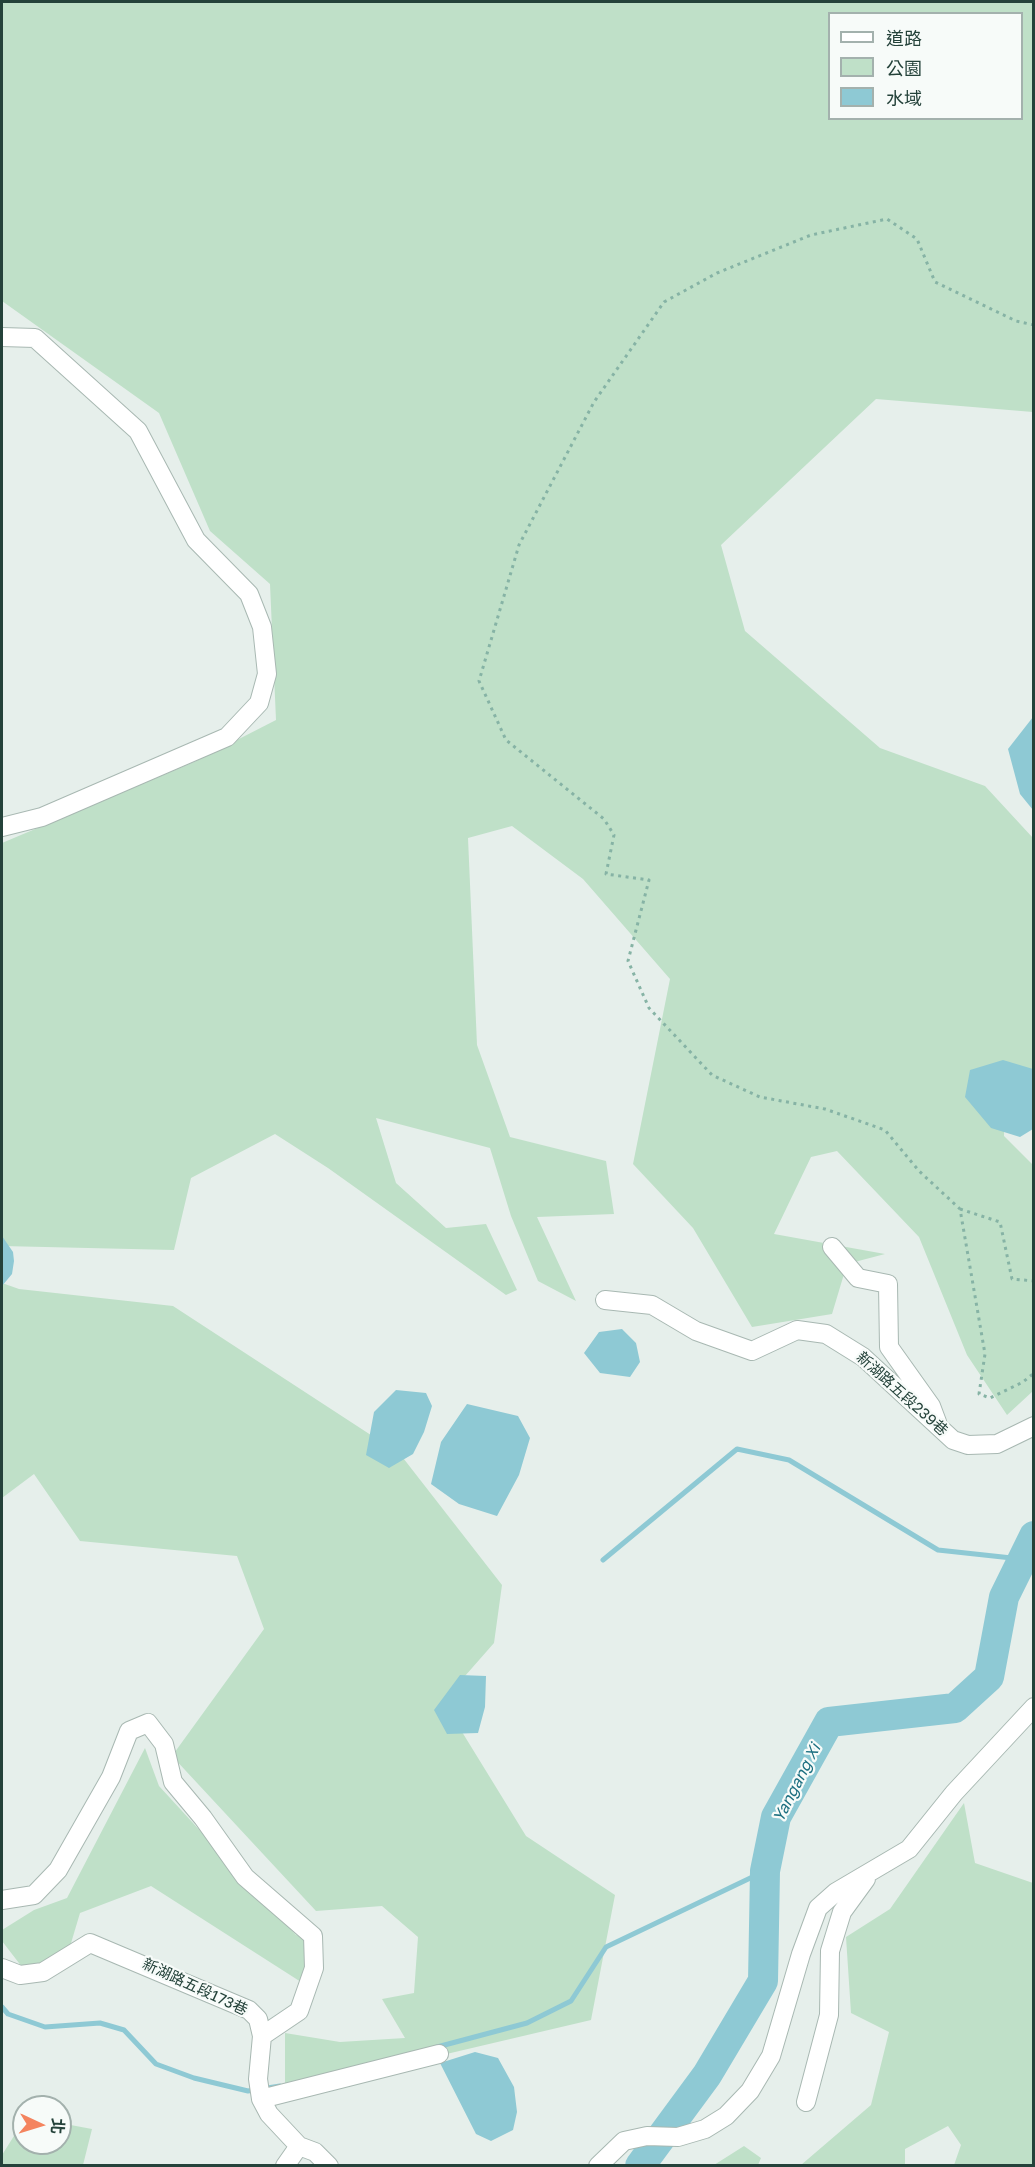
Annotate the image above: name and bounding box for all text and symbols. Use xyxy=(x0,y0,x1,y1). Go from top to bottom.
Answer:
legend xyxy=(828,12,1023,120)
text: 道路 xyxy=(886,27,922,49)
text: 公園 xyxy=(886,57,922,79)
text: 水域 xyxy=(886,87,922,109)
street label: 新湖路五段239巷 xyxy=(853,1348,951,1440)
water label: Yangang Xi xyxy=(769,1741,825,1825)
street label: 新湖路五段173巷 xyxy=(140,1955,250,2019)
north arrow xyxy=(12,2095,72,2155)
text: 北 xyxy=(47,2117,68,2135)

